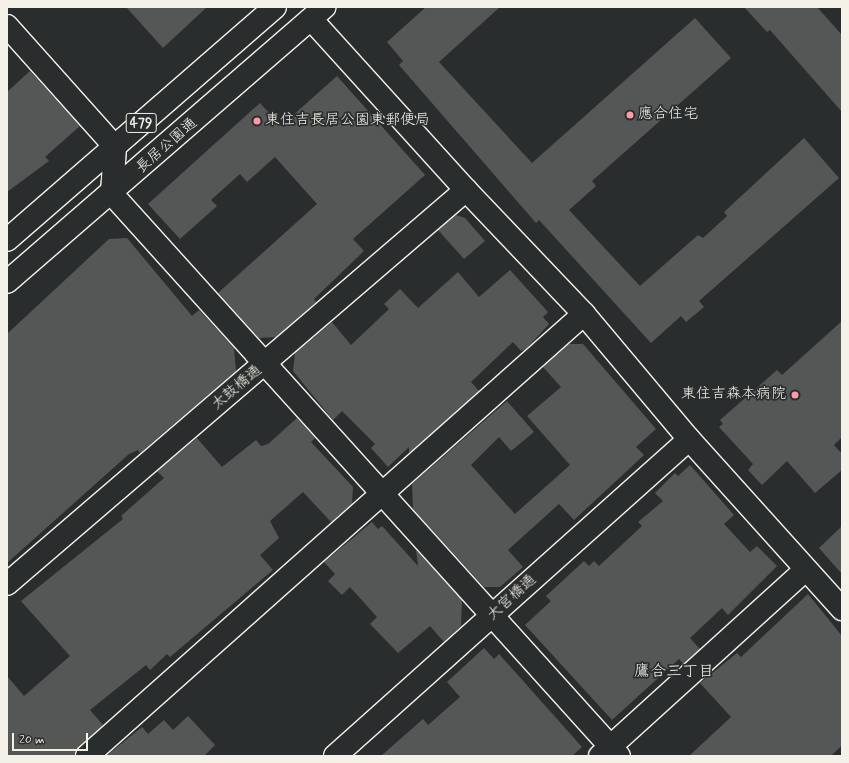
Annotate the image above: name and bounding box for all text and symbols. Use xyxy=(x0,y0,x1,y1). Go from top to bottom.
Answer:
place label: 應合住宅 xyxy=(638,106,698,124)
marker: 應合住宅 xyxy=(625,110,635,120)
road number: 479 xyxy=(125,111,157,135)
place label: 東住吉長居公園東郵便局 xyxy=(265,112,430,130)
street label: 長居公園通 xyxy=(133,115,201,177)
marker: 東住吉長居公園東郵便局 xyxy=(252,116,262,126)
street label: 太鼓橋通 xyxy=(208,362,266,414)
place label: 東住吉森本病院 xyxy=(681,386,786,404)
marker: 東住吉森本病院 xyxy=(789,389,801,401)
street label: 大宮橋通 xyxy=(484,571,540,625)
district label: 鷹合三丁目 xyxy=(634,662,714,682)
scale bar xyxy=(14,725,90,751)
text: 20 m xyxy=(19,732,45,748)

